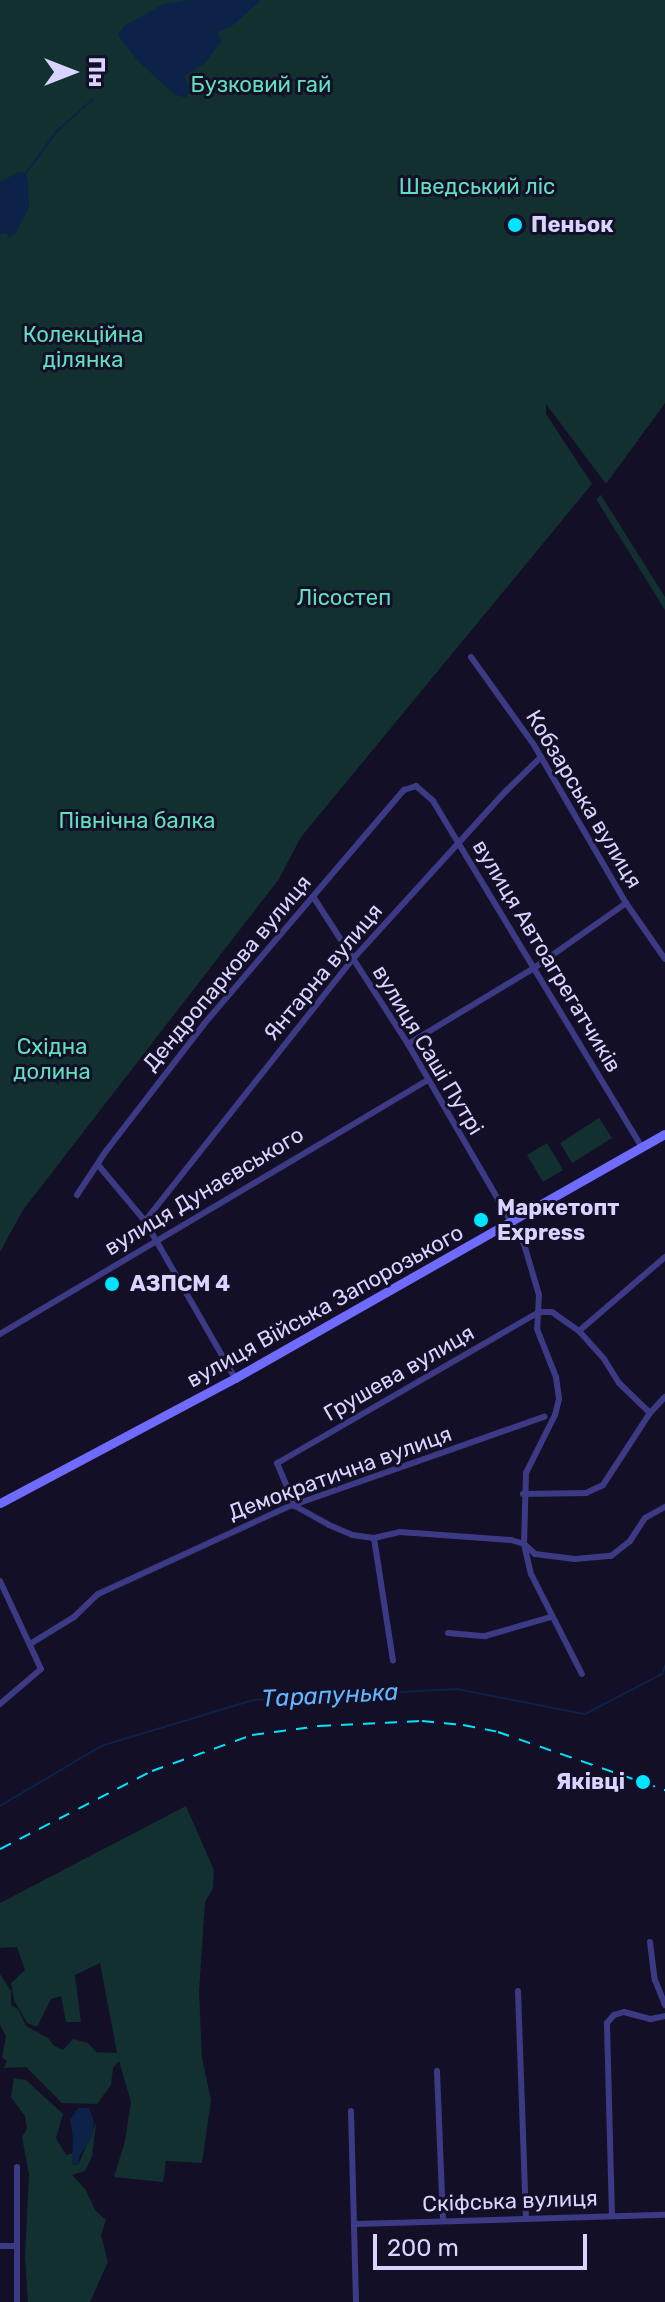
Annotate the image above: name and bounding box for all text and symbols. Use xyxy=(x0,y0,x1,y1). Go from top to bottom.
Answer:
north arrow xyxy=(32,32,112,112)
text: Пн xyxy=(83,57,110,87)
park label: Бузковий гай xyxy=(191,72,331,98)
park label: Шведський ліс xyxy=(399,174,555,200)
place label: Пеньок xyxy=(531,212,614,238)
marker: Пеньок xyxy=(506,216,524,234)
park label: Колекційна ділянка xyxy=(23,321,143,372)
park label: Лісостеп xyxy=(297,585,391,611)
street label: Кобзарська вулиця xyxy=(520,705,648,893)
park label: Північна балка xyxy=(59,808,215,834)
street label: вулиця Автоагрегатчиків xyxy=(467,835,627,1077)
street label: Дендропаркова вулиця xyxy=(137,870,317,1076)
street label: Янтарна вулиця xyxy=(258,898,388,1046)
street label: вулиця Саші Путрі xyxy=(367,960,489,1140)
park label: Східна долина xyxy=(13,1033,91,1084)
street label: вулиця Дунаєвського xyxy=(100,1121,308,1261)
place label: Маркетопт Express xyxy=(497,1194,619,1246)
marker: Маркетопт Express xyxy=(472,1211,490,1229)
street label: вулиця Війська Запорозького xyxy=(182,1219,468,1393)
place label: АЗПСМ 4 xyxy=(130,1271,230,1297)
marker: АЗПСМ 4 xyxy=(101,1273,123,1295)
street label: Грушева вулиця xyxy=(319,1319,479,1427)
street label: Демократична вулиця xyxy=(225,1420,455,1526)
water label: Тарапунька xyxy=(261,1678,399,1714)
place label: Яківці xyxy=(556,1769,625,1795)
marker: Яківці xyxy=(632,1771,654,1793)
street label: Скіфська вулиця xyxy=(422,2185,598,2217)
scale bar xyxy=(377,2218,591,2268)
text: 200 m xyxy=(387,2234,459,2262)

